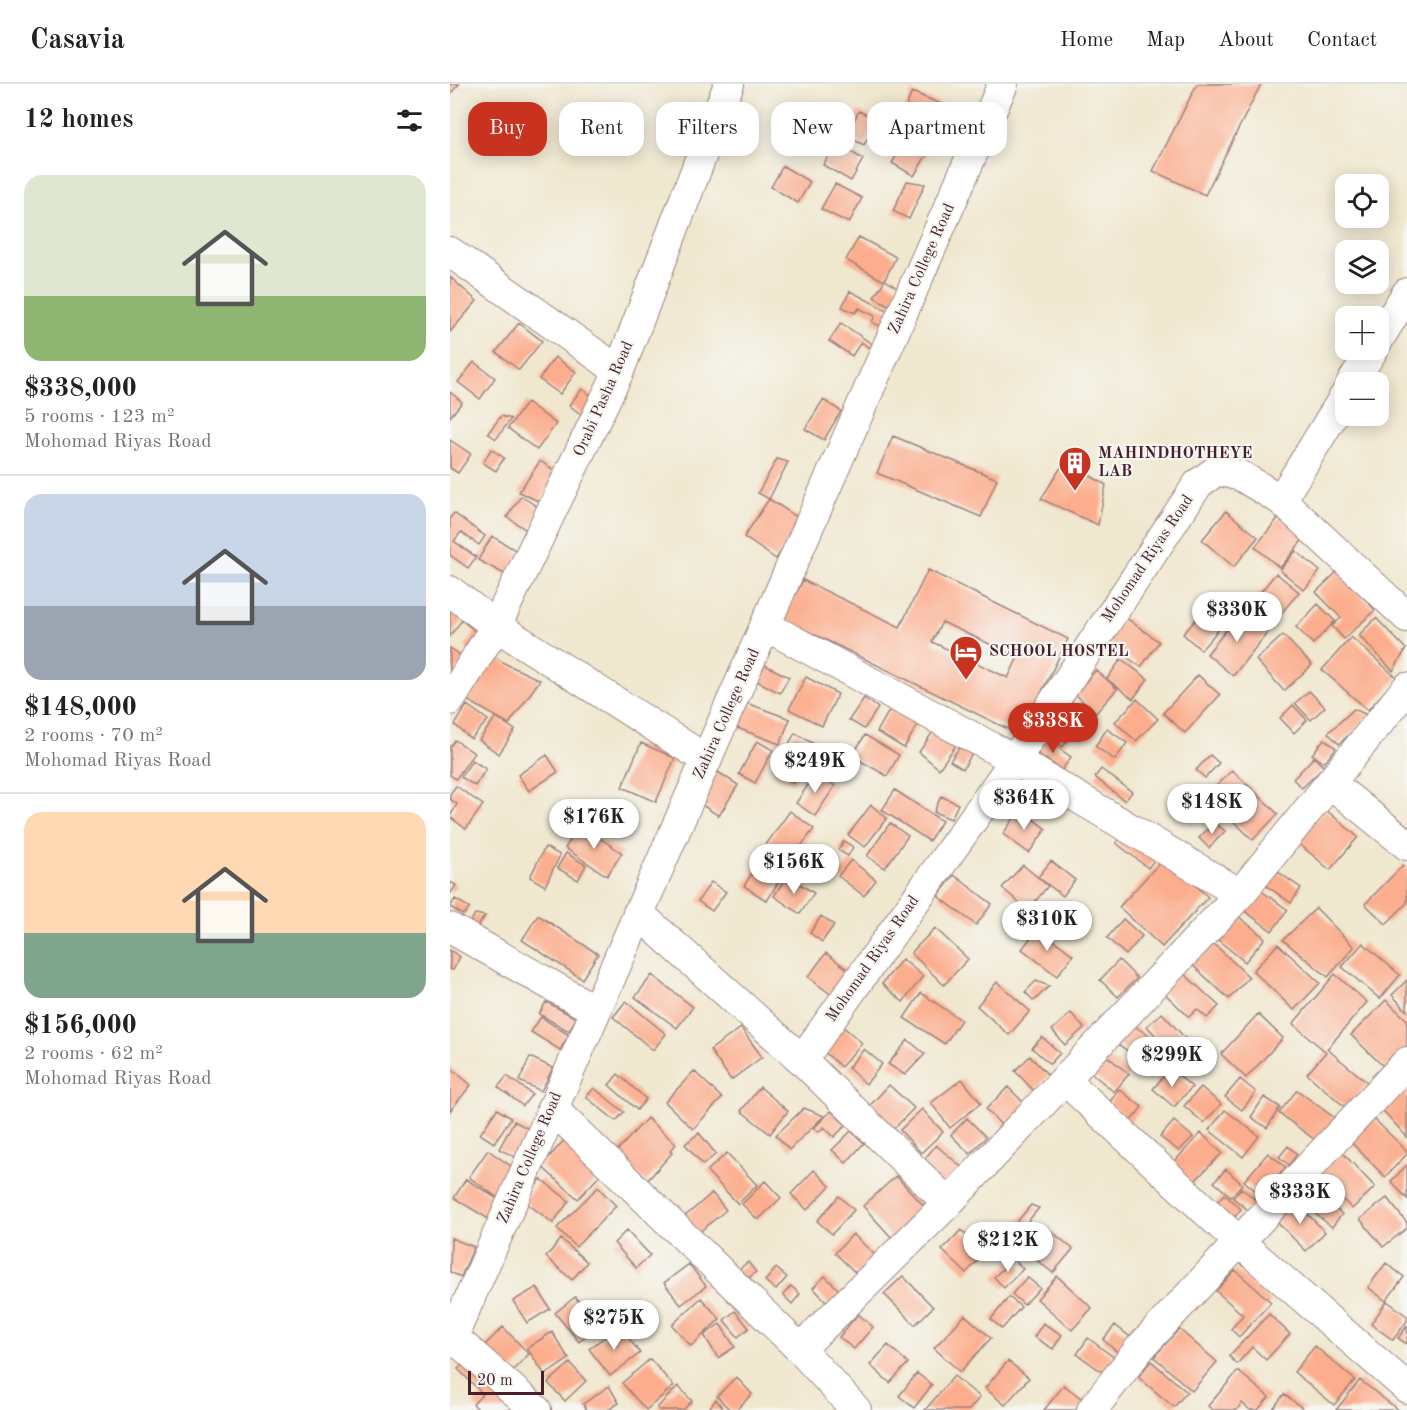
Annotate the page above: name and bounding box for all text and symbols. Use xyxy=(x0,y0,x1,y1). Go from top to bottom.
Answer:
text: Casavia xyxy=(30,27,125,55)
text: Home xyxy=(1060,30,1113,51)
text: Map xyxy=(1146,30,1185,51)
text: About xyxy=(1218,30,1274,51)
text: Contact xyxy=(1307,30,1377,51)
chip: Buy xyxy=(468,102,547,156)
chip: Rent xyxy=(559,102,644,156)
chip: Filters xyxy=(656,102,759,156)
chip: New xyxy=(771,102,855,156)
chip: Apartment xyxy=(867,102,1007,156)
icon: filters xyxy=(393,104,426,137)
text: 12 homes xyxy=(24,107,133,133)
map controls xyxy=(1335,174,1389,426)
button: locate xyxy=(1335,174,1389,228)
street label: Zahira College Road xyxy=(886,201,958,337)
icon: home xyxy=(171,214,279,322)
button: layers xyxy=(1335,240,1389,294)
button: + xyxy=(1335,306,1389,360)
street label: Orabi Pasha Road xyxy=(571,339,637,459)
button: − xyxy=(1335,372,1389,426)
text: $338,000 xyxy=(24,376,137,402)
text: 5 rooms · 123 m² xyxy=(24,407,174,427)
text: Mohomad Riyas Road xyxy=(24,432,212,452)
building icon: MAHINDHOTHEYE LAB xyxy=(1057,445,1093,492)
place label: MAHINDHOTHEYE LAB xyxy=(1098,446,1252,480)
street label: Mohomad Riyas Road xyxy=(1099,492,1197,626)
icon: home xyxy=(171,533,279,641)
pin: $330K xyxy=(1195,592,1279,643)
text: $330K xyxy=(1206,601,1268,621)
hotel icon: SCHOOL HOSTEL xyxy=(948,634,984,681)
place label: SCHOOL HOSTEL xyxy=(989,644,1129,660)
street label: Zahira College Road xyxy=(691,646,763,782)
text: $148,000 xyxy=(24,695,137,721)
pin: $338K xyxy=(1011,703,1095,754)
text: $338K xyxy=(1022,712,1084,732)
text: 2 rooms · 70 m² xyxy=(24,726,163,746)
pin: $249K xyxy=(773,743,857,794)
text: Mohomad Riyas Road xyxy=(24,751,212,771)
text: $249K xyxy=(784,752,846,772)
pin: $364K xyxy=(982,780,1066,831)
pin: $148K xyxy=(1170,784,1254,835)
text: $364K xyxy=(993,789,1055,809)
text: $148K xyxy=(1181,793,1243,813)
pin: $176K xyxy=(552,799,636,850)
text: $176K xyxy=(563,808,625,828)
pin: $156K xyxy=(752,844,836,895)
icon: home xyxy=(171,851,279,959)
text: $156K xyxy=(763,853,825,873)
street label: Mohomad Riyas Road xyxy=(823,893,923,1025)
pin: $310K xyxy=(1005,901,1089,952)
text: $310K xyxy=(1016,910,1078,930)
text: $156,000 xyxy=(24,1013,137,1039)
pin: $299K xyxy=(1130,1037,1214,1088)
text: 2 rooms · 62 m² xyxy=(24,1044,163,1064)
text: $299K xyxy=(1141,1046,1203,1066)
text: Mohomad Riyas Road xyxy=(24,1069,212,1089)
street label: Zahira College Road xyxy=(495,1090,565,1226)
pin: $333K xyxy=(1258,1174,1342,1225)
text: $333K xyxy=(1269,1183,1331,1203)
pin: $212K xyxy=(966,1222,1050,1273)
text: $212K xyxy=(977,1231,1039,1251)
pin: $275K xyxy=(572,1300,656,1351)
text: $275K xyxy=(583,1309,645,1329)
scale bar xyxy=(468,1368,544,1396)
text: 20 m xyxy=(477,1373,513,1389)

